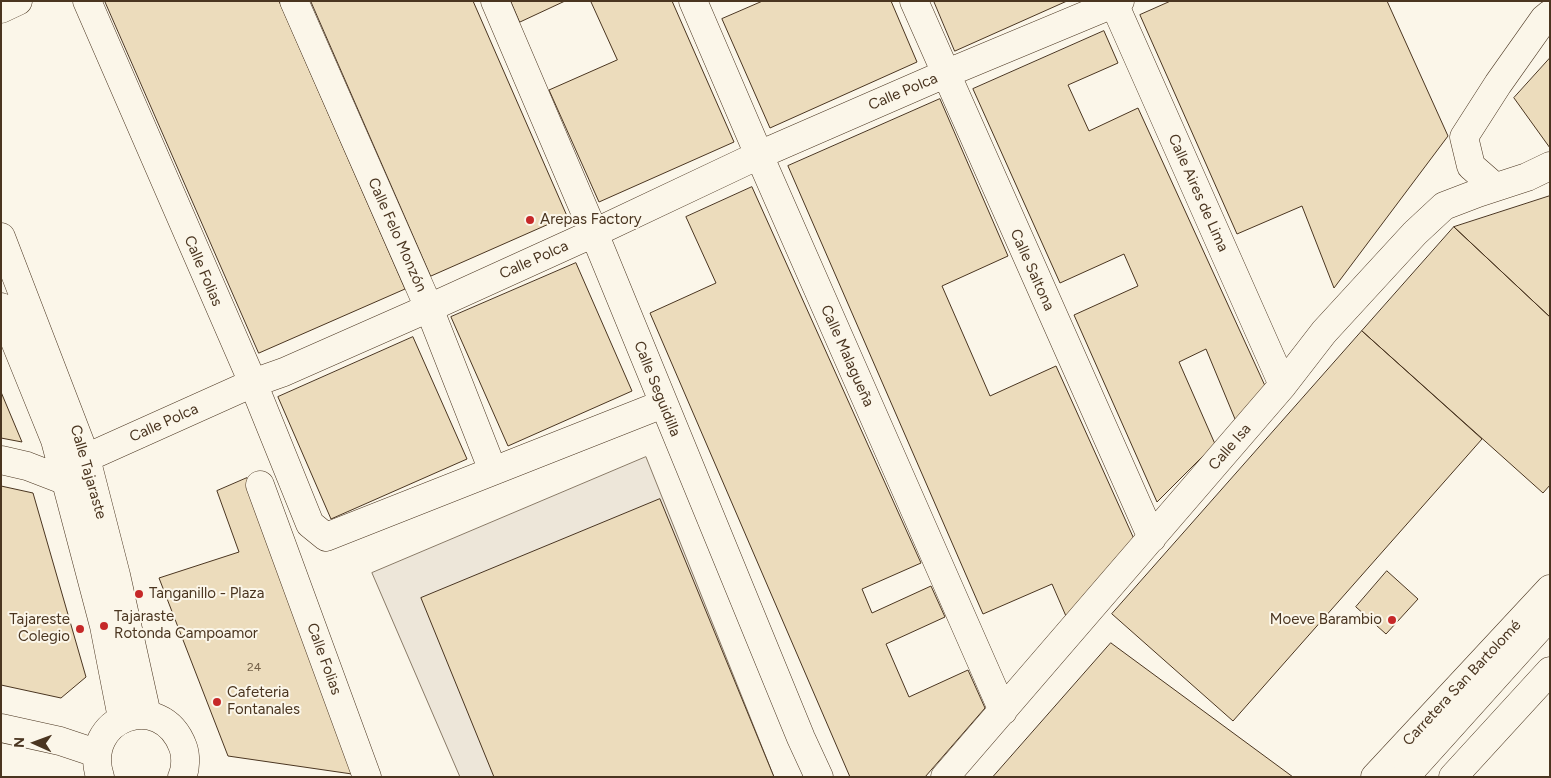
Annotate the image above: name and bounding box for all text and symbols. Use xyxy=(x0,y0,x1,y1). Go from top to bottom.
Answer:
street label: Calle Polca xyxy=(866,69,940,115)
street label: Calle Aires de Lima xyxy=(1164,131,1232,255)
street label: Calle Felo Monzón xyxy=(364,175,430,295)
place label: Arepas Factory xyxy=(540,211,642,229)
marker: Arepas Factory xyxy=(524,214,536,226)
street label: Calle Saltona xyxy=(1006,226,1058,314)
street label: Calle Folias xyxy=(180,233,226,309)
street label: Calle Polca xyxy=(497,237,571,283)
street label: Calle Malagueña xyxy=(816,302,878,410)
street label: Calle Seguidilla xyxy=(630,339,684,439)
street label: Calle Polca xyxy=(127,400,201,446)
street label: Calle Isa xyxy=(1205,420,1255,474)
street label: Calle Tajaraste xyxy=(66,423,110,521)
place label: Tanganillo - Plaza xyxy=(149,585,264,603)
marker: Tanganillo - Plaza xyxy=(133,588,145,600)
place label: Tajaraste Rotonda Campoamor xyxy=(114,608,258,643)
place label: Tajareste Colegio xyxy=(9,611,70,646)
place label: Moeve Barambio xyxy=(1270,611,1382,629)
marker: Moeve Barambio xyxy=(1386,614,1398,626)
street label: Carretera San Bartolomé xyxy=(1399,616,1525,750)
marker: Tajaraste Rotonda Campoamor xyxy=(98,620,110,632)
street label: Calle Folias xyxy=(303,621,345,697)
marker: Tajareste Colegio xyxy=(74,623,86,635)
house number: 24 xyxy=(247,660,261,674)
place label: Cafeteria Fontanales xyxy=(227,684,300,719)
marker: Cafeteria Fontanales xyxy=(211,696,223,708)
north arrow xyxy=(10,718,60,768)
text: N xyxy=(11,737,28,748)

